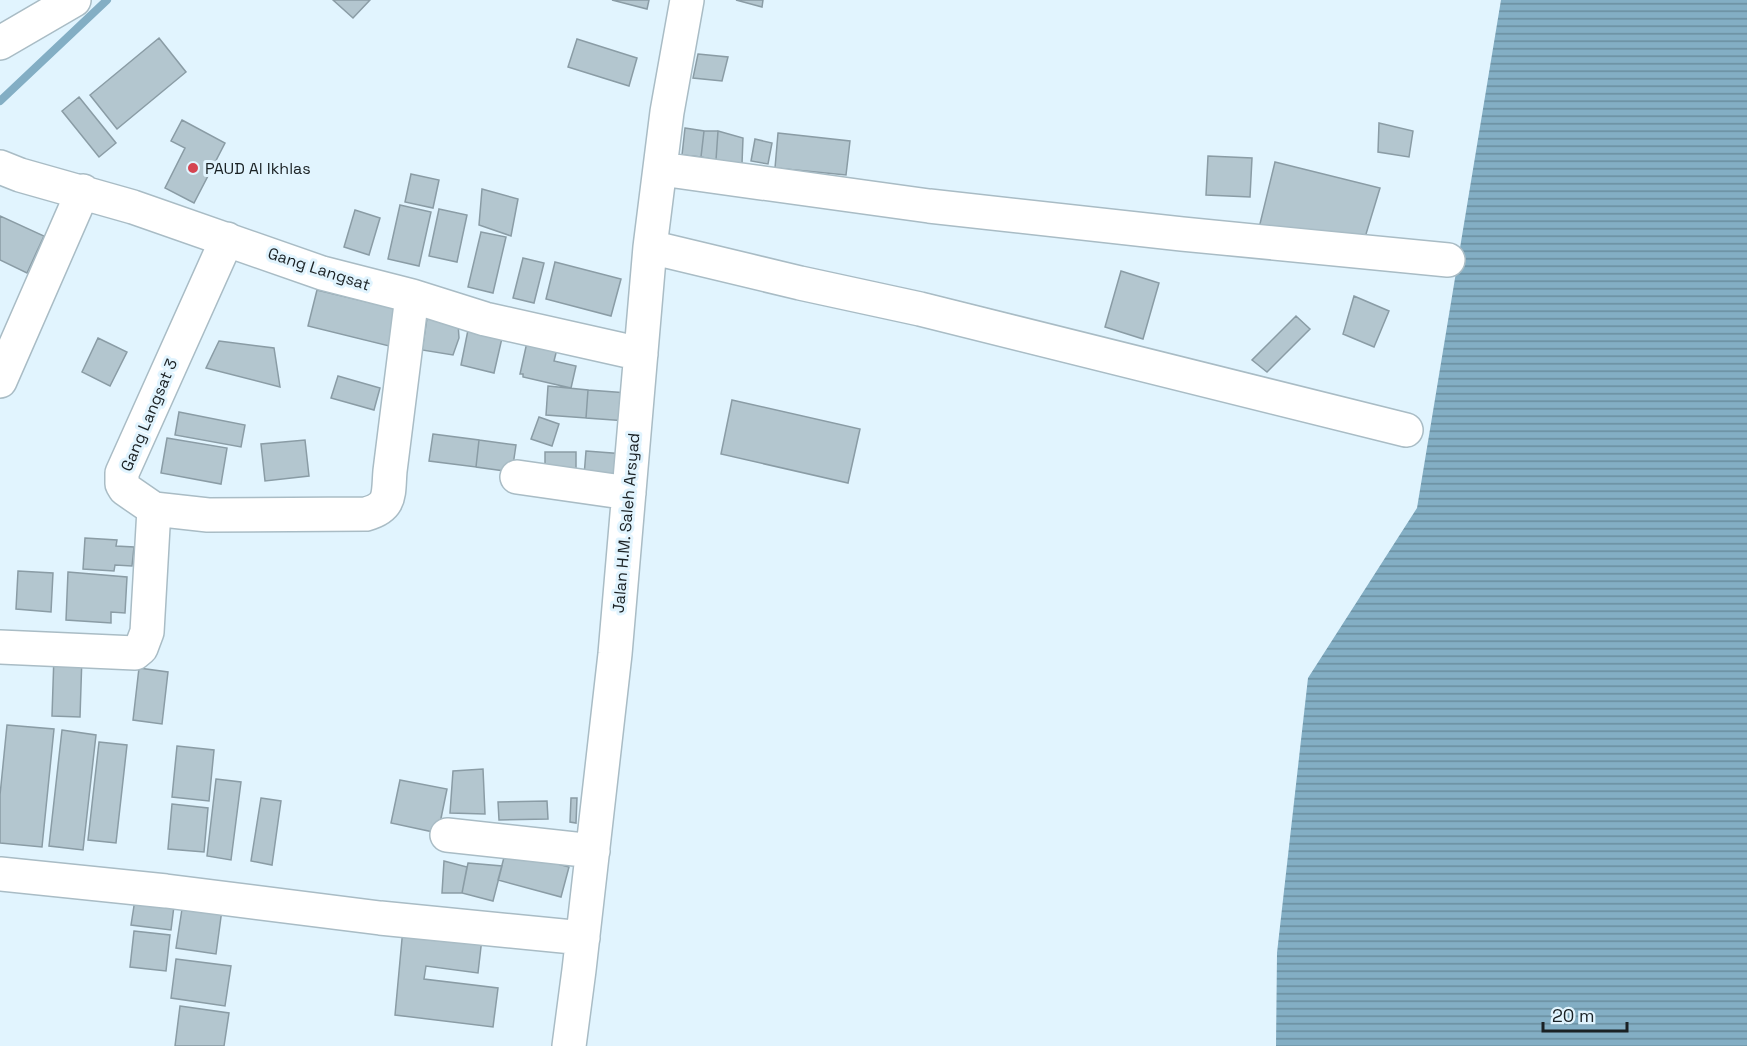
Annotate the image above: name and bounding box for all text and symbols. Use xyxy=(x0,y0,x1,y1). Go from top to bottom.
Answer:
place label: PAUD Al Ikhlas xyxy=(205,158,311,179)
marker: PAUD Al Ikhlas xyxy=(186,161,200,175)
street label: Gang Langsat xyxy=(265,243,373,295)
street label: Gang Langsat 3 xyxy=(116,356,182,474)
street label: Jalan H.M. Saleh Arsyad xyxy=(608,432,644,614)
scale bar xyxy=(1543,995,1627,1033)
text: 20 m xyxy=(1552,1004,1595,1027)

